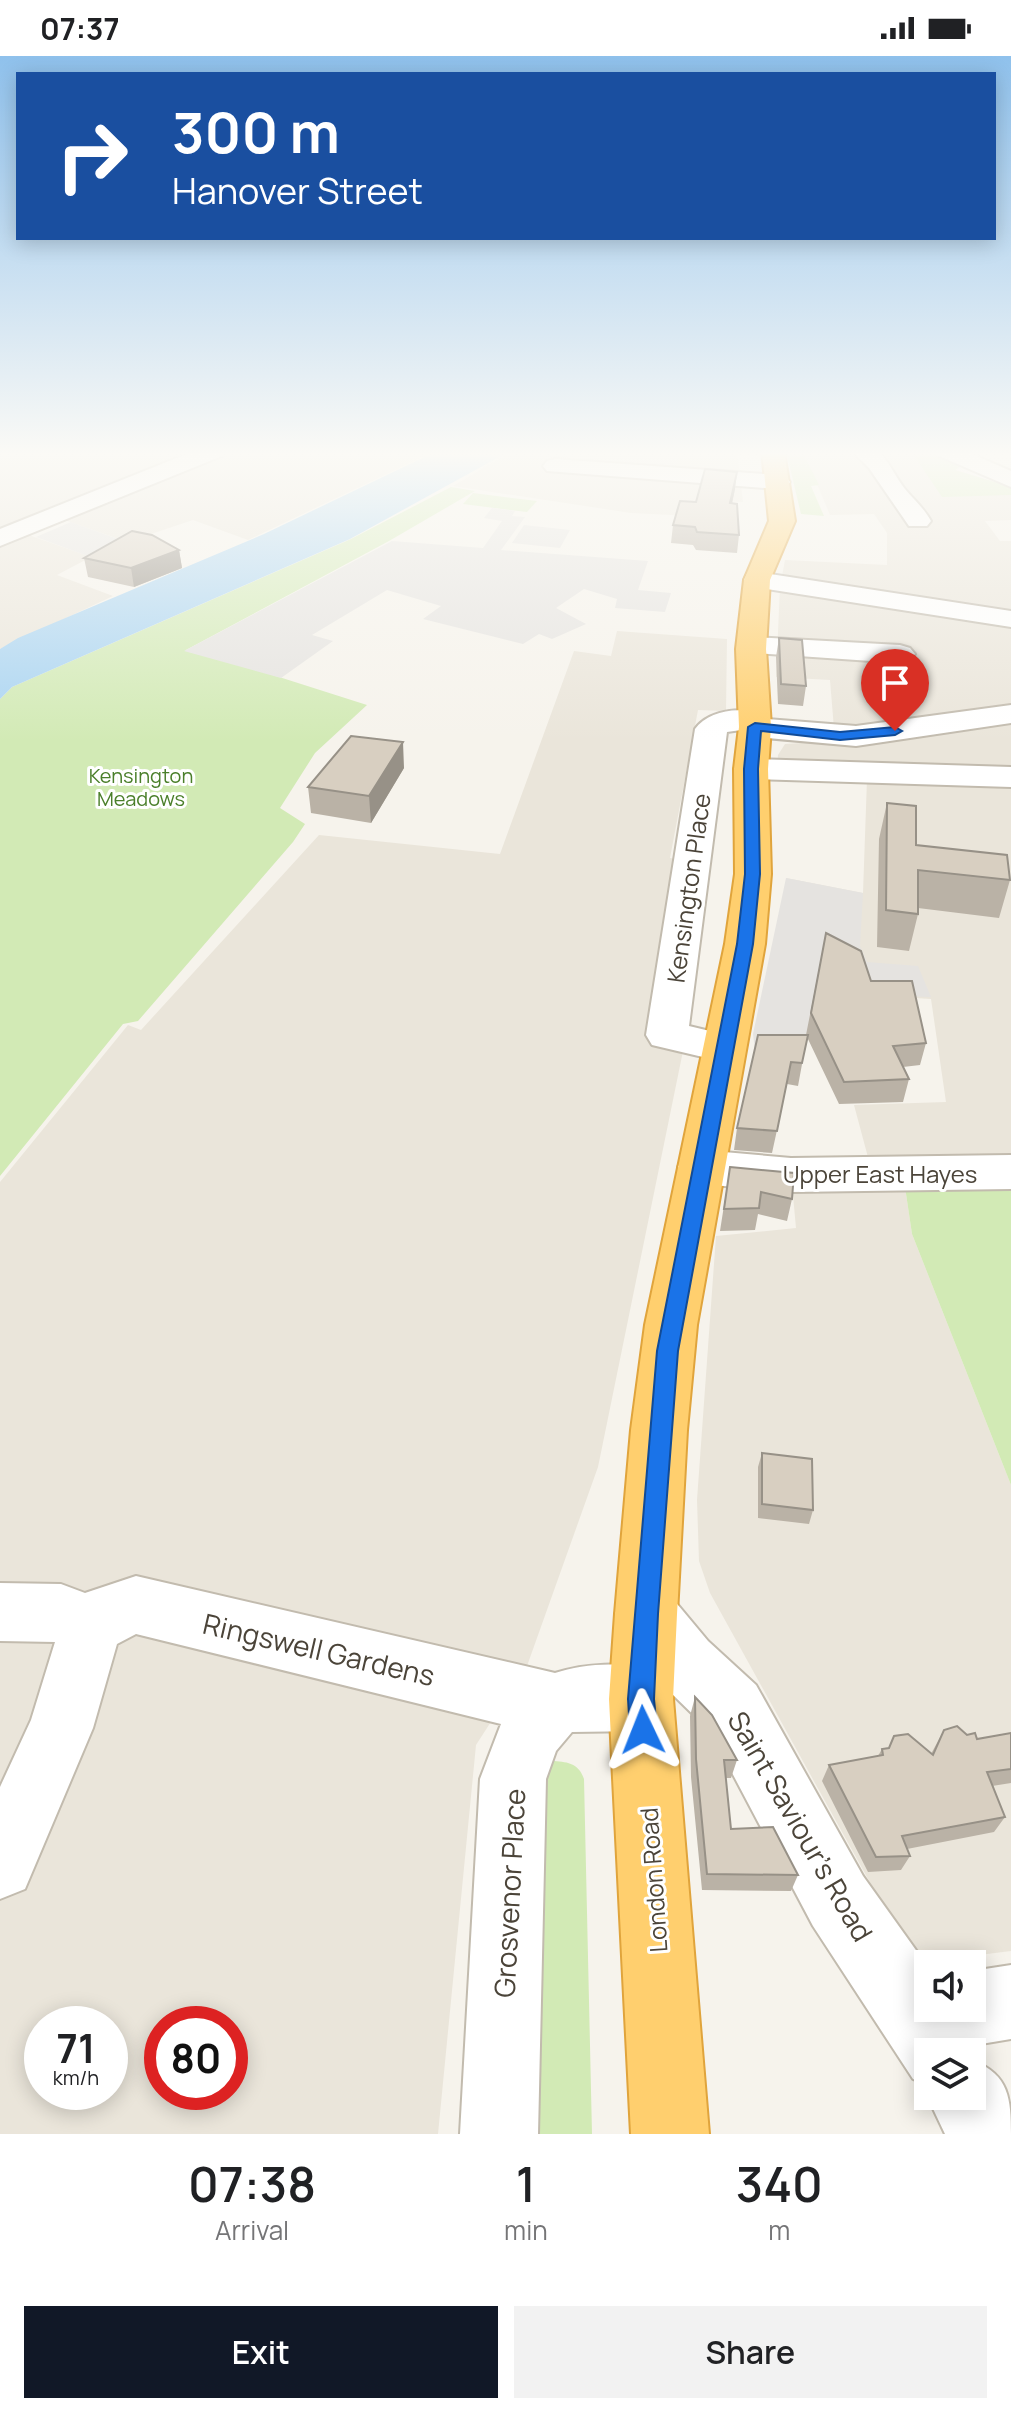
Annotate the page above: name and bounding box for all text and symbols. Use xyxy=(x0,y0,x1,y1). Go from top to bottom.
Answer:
text: 07:37 xyxy=(40,8,119,49)
text: 300 m xyxy=(172,93,340,170)
icon: right xyxy=(40,104,144,208)
text: Hanover Street xyxy=(172,166,423,215)
pin xyxy=(861,649,929,731)
icon: arrive xyxy=(873,661,917,705)
park label: Kensington Meadows xyxy=(89,762,193,812)
street label: Kensington Place xyxy=(658,791,718,985)
street label: Upper East Hayes xyxy=(783,1157,977,1190)
street label: Ringswell Gardens xyxy=(200,1604,438,1694)
position arrow xyxy=(601,1688,685,1772)
street label: Saint Saviour's Road xyxy=(720,1704,882,1948)
street label: Grosvenor Place xyxy=(485,1788,533,1998)
street label: London Road xyxy=(631,1807,675,1953)
map controls xyxy=(914,1950,986,2110)
button: sound xyxy=(914,1950,986,2022)
speed limit sign: 80 xyxy=(144,2006,248,2110)
text: 71 xyxy=(57,2020,95,2075)
button: layers xyxy=(914,2038,986,2110)
text: km/h xyxy=(53,2064,99,2091)
text: 07:38 xyxy=(188,2151,316,2216)
text: 1 xyxy=(516,2151,536,2216)
text: 340 xyxy=(736,2151,823,2216)
text: Arrival xyxy=(215,2212,289,2248)
text: min xyxy=(504,2212,548,2248)
text: m xyxy=(768,2212,790,2248)
button: Exit xyxy=(24,2306,498,2398)
button: Share xyxy=(514,2306,987,2398)

